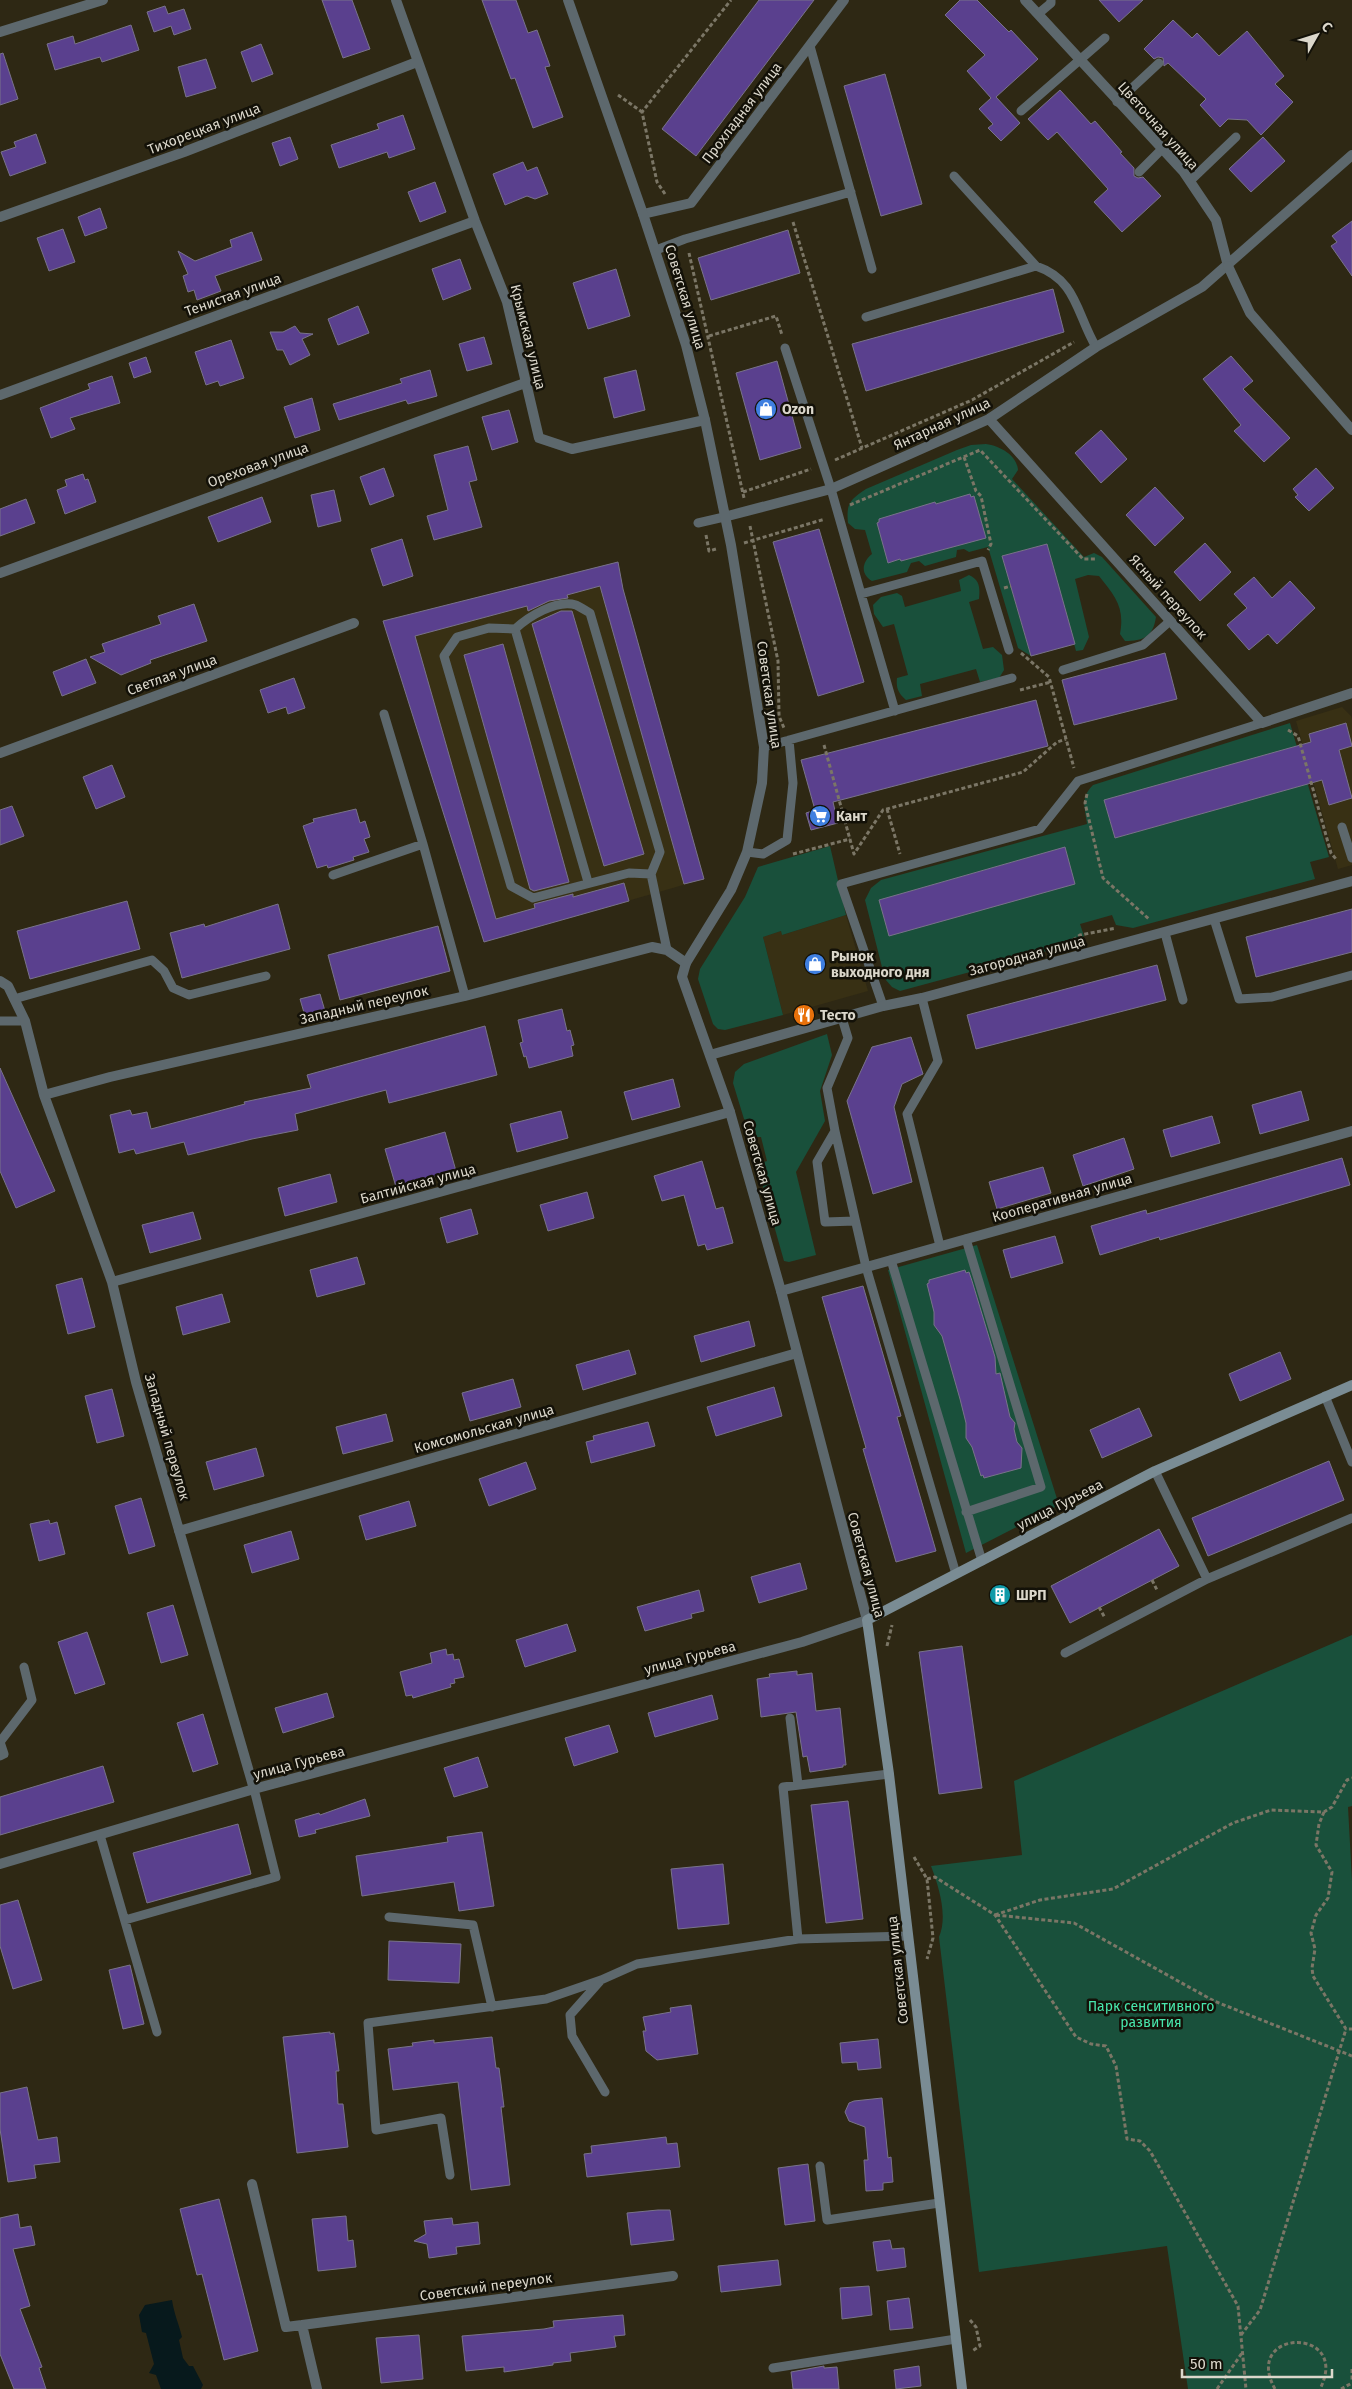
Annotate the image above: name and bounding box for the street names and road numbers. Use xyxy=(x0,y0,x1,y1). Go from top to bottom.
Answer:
street label: Прохладная улица xyxy=(698,59,786,167)
street label: Цветочная улица xyxy=(1114,78,1202,174)
street label: Тихорецкая улица xyxy=(145,100,263,158)
street label: Советская улица xyxy=(661,243,709,351)
street label: Тенистая улица xyxy=(182,270,284,320)
street label: Крымская улица xyxy=(507,283,549,391)
street label: Янтарная улица xyxy=(891,394,993,454)
street label: Ореховая улица xyxy=(205,439,311,491)
street label: Ясный переулок xyxy=(1126,551,1211,643)
street label: Советская улица xyxy=(753,640,785,750)
street label: Светлая улица xyxy=(125,651,219,699)
street label: Загородная улица xyxy=(967,932,1087,980)
street label: Западный переулок xyxy=(298,982,431,1028)
street label: Советская улица xyxy=(739,1118,785,1228)
street label: Балтийская улица xyxy=(358,1160,478,1208)
street label: Кооперативная улица xyxy=(990,1170,1134,1226)
street label: Западный переулок xyxy=(141,1372,193,1503)
street label: Комсомольская улица xyxy=(412,1401,556,1457)
street label: улица Гурьева xyxy=(1014,1476,1106,1534)
street label: Советская улица xyxy=(844,1510,888,1620)
street label: улица Гурьева xyxy=(642,1638,738,1678)
street label: улица Гурьева xyxy=(251,1743,347,1783)
street label: Советская улица xyxy=(884,1915,912,2025)
street label: Советский переулок xyxy=(419,2269,554,2305)

